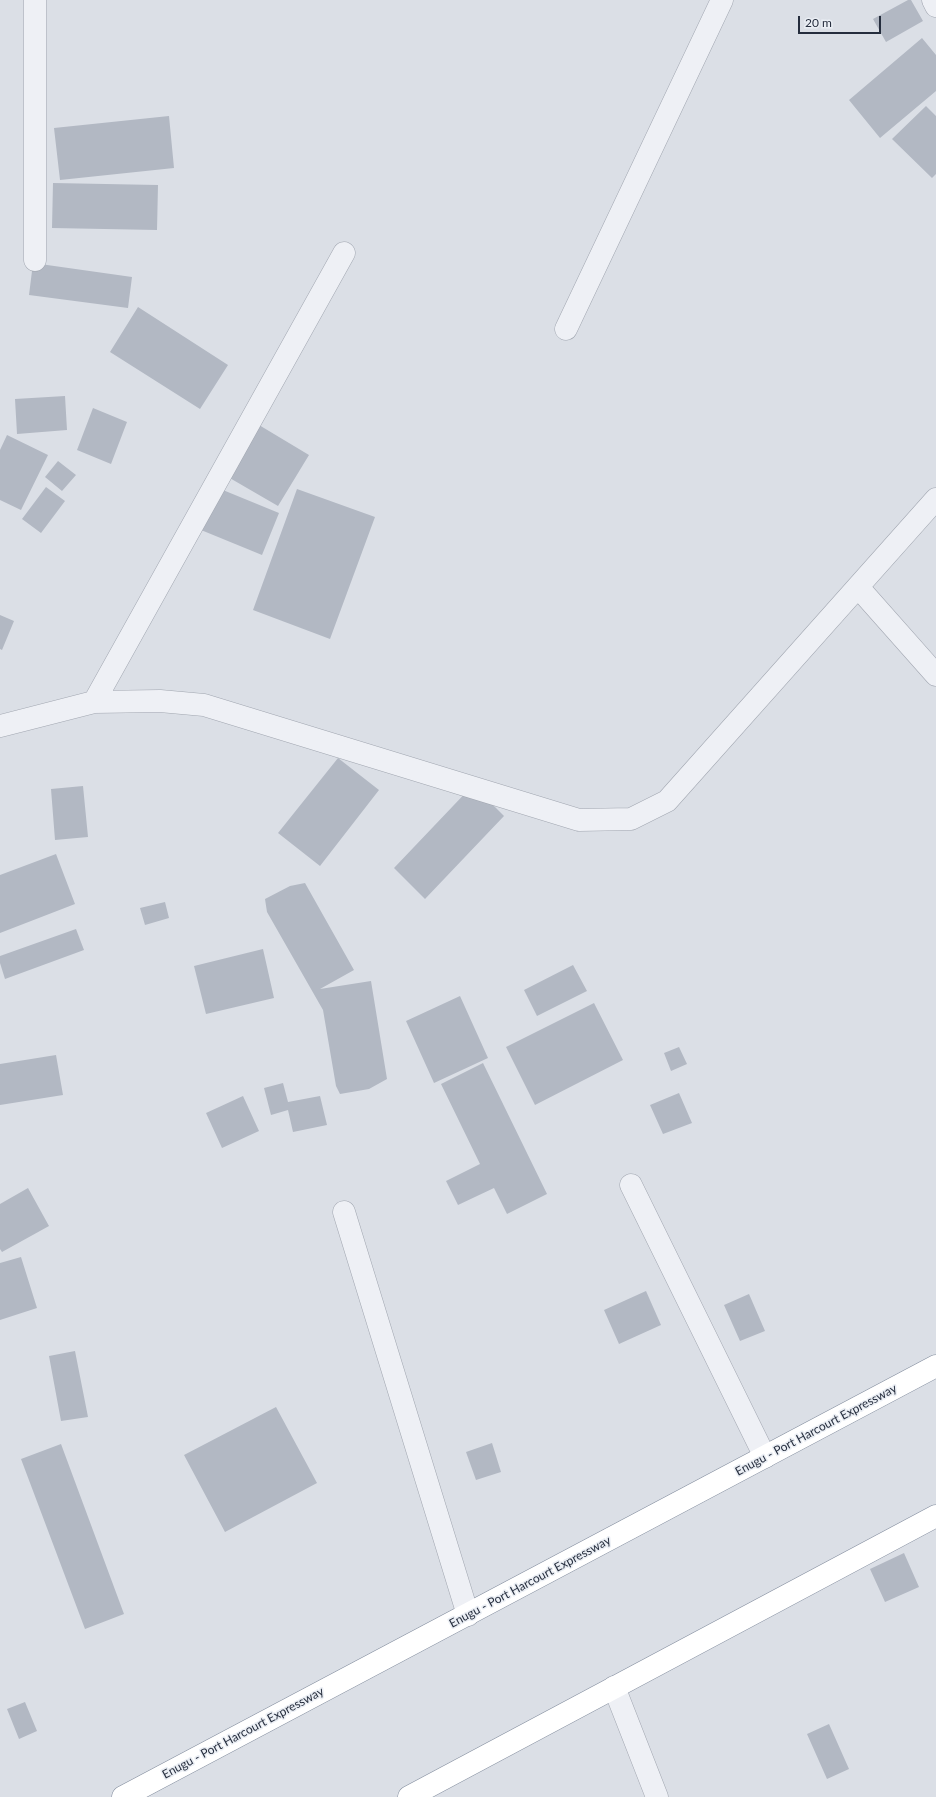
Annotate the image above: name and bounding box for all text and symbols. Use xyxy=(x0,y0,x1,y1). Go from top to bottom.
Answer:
scale bar xyxy=(800,8,883,34)
text: 20 m xyxy=(805,15,832,30)
street label: Enugu - Port Harcourt Expressway xyxy=(733,1381,899,1479)
street label: Enugu - Port Harcourt Expressway xyxy=(447,1533,613,1631)
street label: Enugu - Port Harcourt Expressway xyxy=(160,1684,326,1782)

